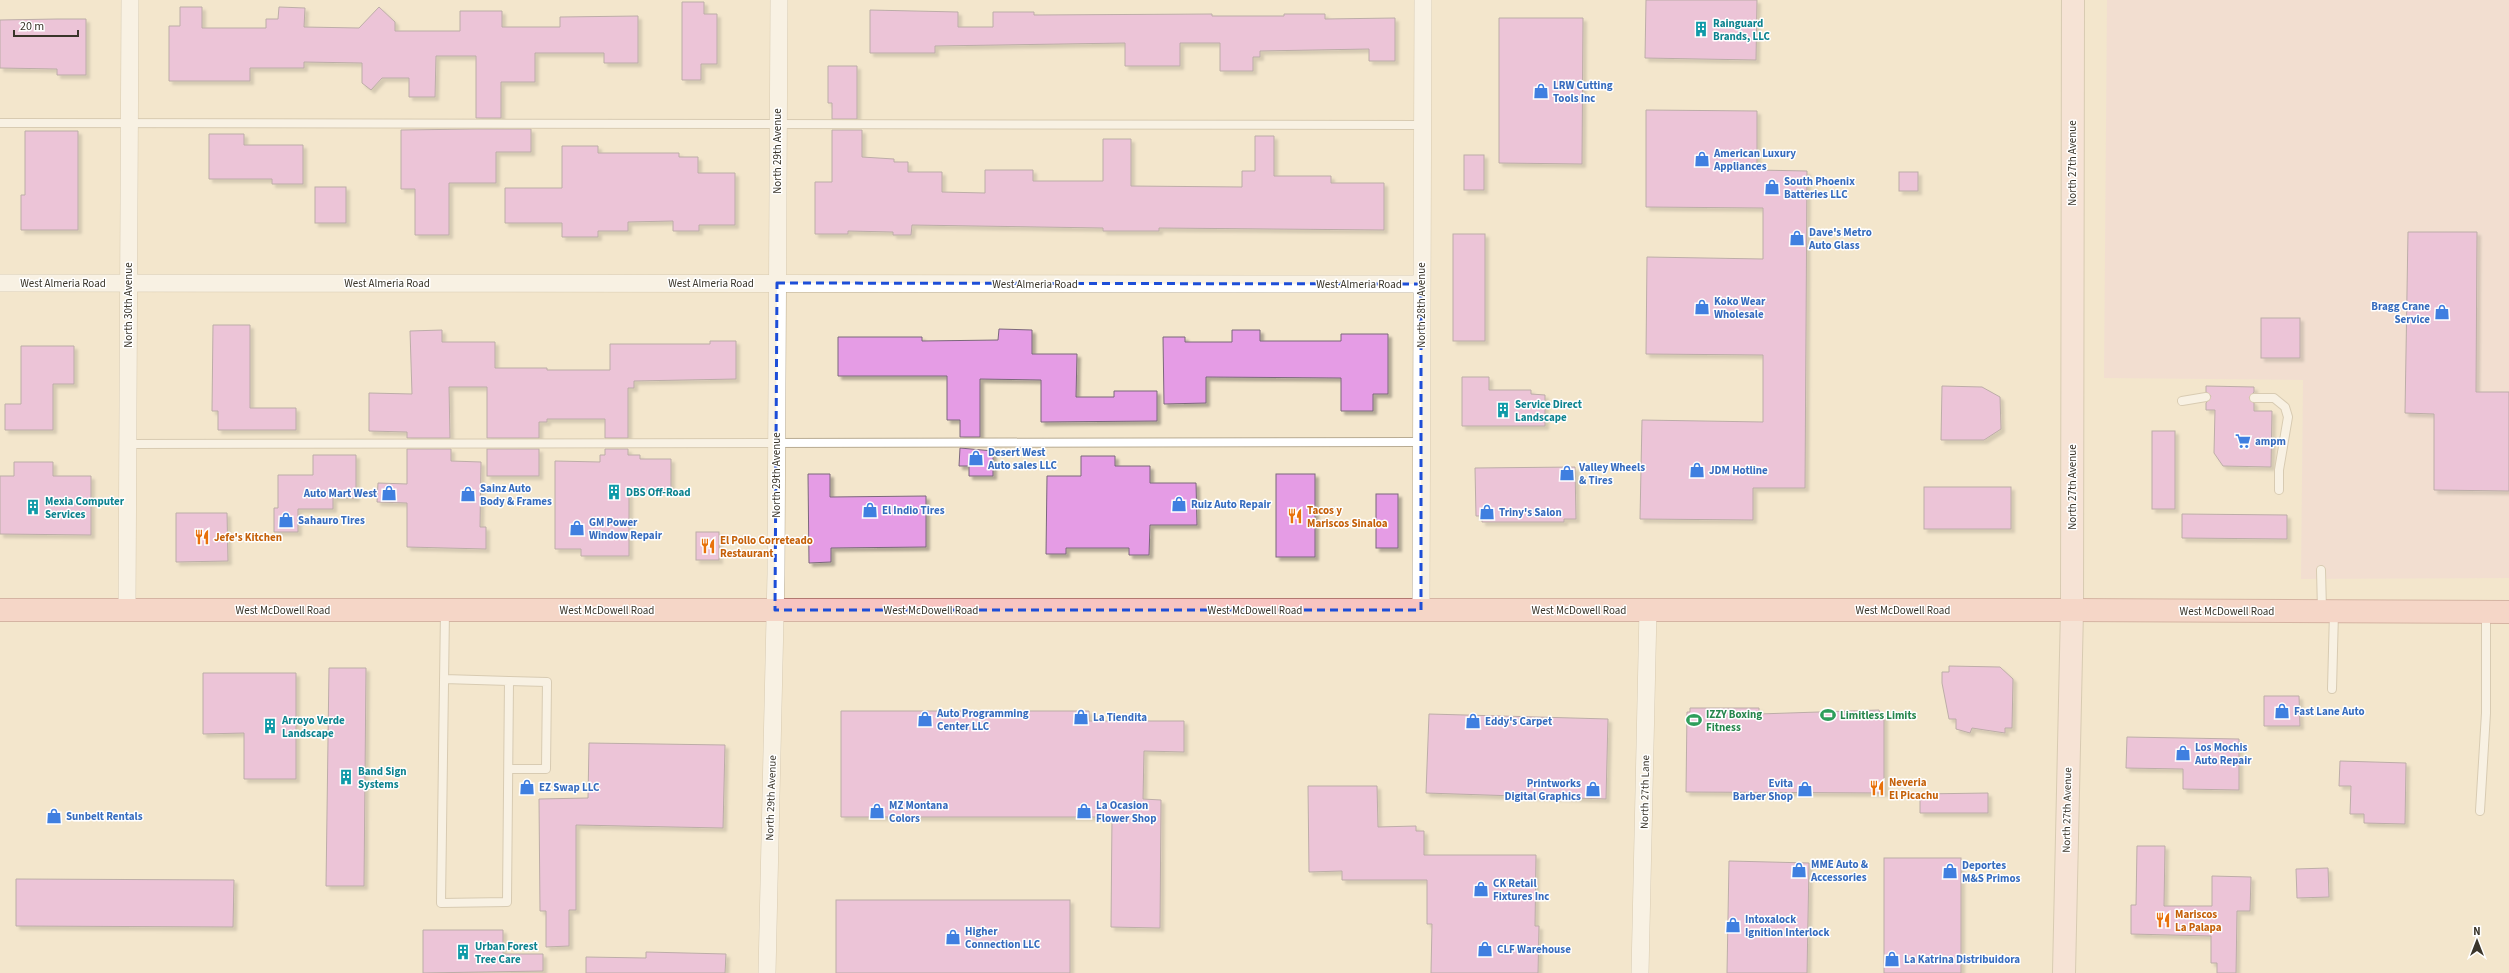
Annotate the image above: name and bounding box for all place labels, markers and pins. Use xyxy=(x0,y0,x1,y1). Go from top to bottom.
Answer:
place label: Rainguard Brands, LLC xyxy=(1713,16,1770,44)
building icon: Rainguard Brands, LLC xyxy=(1692,20,1710,38)
place label: LRW Cutting Tools Inc xyxy=(1553,78,1613,106)
shop icon: LRW Cutting Tools Inc xyxy=(1532,82,1550,100)
place label: American Luxury Appliances xyxy=(1713,146,1796,174)
shop icon: American Luxury Appliances xyxy=(1693,150,1711,168)
place label: South Phoenix Batteries LLC xyxy=(1784,174,1855,202)
shop icon: South Phoenix Batteries LLC xyxy=(1763,178,1781,196)
place label: Dave's Metro Auto Glass xyxy=(1808,225,1872,253)
shop icon: Dave's Metro Auto Glass xyxy=(1788,229,1806,247)
place label: Koko Wear Wholesale xyxy=(1714,294,1766,322)
shop icon: Koko Wear Wholesale xyxy=(1693,298,1711,316)
place label: Bragg Crane Service xyxy=(2371,299,2430,327)
shop icon: Bragg Crane Service xyxy=(2433,303,2451,321)
place label: Service Direct Landscape xyxy=(1515,397,1583,425)
building icon: Service Direct Landscape xyxy=(1494,401,1512,419)
supermarket icon: ampm xyxy=(2234,432,2252,450)
place label: ampm xyxy=(2255,434,2286,449)
place label: Desert West Auto sales LLC xyxy=(987,445,1057,473)
shop icon: Desert West Auto sales LLC xyxy=(967,449,985,467)
place label: Valley Wheels & Tires xyxy=(1578,460,1645,488)
shop icon: JDM Hotline xyxy=(1688,461,1706,479)
place label: JDM Hotline xyxy=(1709,463,1768,478)
shop icon: Valley Wheels & Tires xyxy=(1558,464,1576,482)
place label: Sainz Auto Body & Frames xyxy=(480,481,552,509)
building icon: DBS Off-Road xyxy=(605,483,623,501)
shop icon: Auto Mart West xyxy=(380,484,398,502)
shop icon: Sainz Auto Body & Frames xyxy=(459,485,477,503)
place label: DBS Off-Road xyxy=(626,485,691,500)
place label: Auto Mart West xyxy=(303,486,378,501)
place label: Mexia Computer Services xyxy=(45,494,125,522)
shop icon: Ruiz Auto Repair xyxy=(1170,495,1188,513)
place label: Ruiz Auto Repair xyxy=(1191,497,1271,512)
building icon: Mexia Computer Services xyxy=(24,498,42,516)
shop icon: El Indio Tires xyxy=(861,501,879,519)
place label: El Indio Tires xyxy=(882,503,945,518)
place label: Tacos y Mariscos Sinaloa xyxy=(1307,503,1388,531)
shop icon: Triny's Salon xyxy=(1478,503,1496,521)
place label: Triny's Salon xyxy=(1499,505,1562,520)
restaurant icon: Tacos y Mariscos Sinaloa xyxy=(1286,507,1304,525)
shop icon: Sahauro Tires xyxy=(277,511,295,529)
place label: Sahauro Tires xyxy=(298,513,365,528)
place label: GM Power Window Repair xyxy=(589,515,663,543)
shop icon: GM Power Window Repair xyxy=(568,519,586,537)
restaurant icon: Jefe's Kitchen xyxy=(193,528,211,546)
place label: Jefe's Kitchen xyxy=(214,530,282,545)
place label: El Pollo Correteado Restaurant xyxy=(720,533,813,561)
restaurant icon: El Pollo Correteado Restaurant xyxy=(699,537,717,555)
shop icon: Fast Lane Auto xyxy=(2273,702,2291,720)
place label: Fast Lane Auto xyxy=(2294,704,2365,719)
place label: Auto Programming Center LLC xyxy=(936,706,1029,734)
sports icon: Limitless Limits xyxy=(1819,706,1837,724)
place label: IZZY Boxing Fitness xyxy=(1706,707,1762,735)
shop icon: La Tiendita xyxy=(1072,708,1090,726)
place label: Limitless Limits xyxy=(1840,708,1916,723)
shop icon: Auto Programming Center LLC xyxy=(916,710,934,728)
place label: La Tiendita xyxy=(1093,710,1147,725)
sports icon: IZZY Boxing Fitness xyxy=(1685,711,1703,729)
shop icon: Eddy's Carpet xyxy=(1464,712,1482,730)
place label: Arroyo Verde Landscape xyxy=(281,713,345,741)
place label: Eddy's Carpet xyxy=(1485,714,1553,729)
building icon: Arroyo Verde Landscape xyxy=(261,717,279,735)
place label: Los Mochis Auto Repair xyxy=(2194,740,2252,768)
shop icon: Los Mochis Auto Repair xyxy=(2174,744,2192,762)
place label: Band Sign Systems xyxy=(358,764,407,792)
building icon: Band Sign Systems xyxy=(337,768,355,786)
place label: Neveria El Picachu xyxy=(1889,775,1938,803)
place label: Printworks Digital Graphics xyxy=(1504,776,1581,804)
place label: Evita Barber Shop xyxy=(1733,776,1793,804)
shop icon: EZ Swap LLC xyxy=(518,778,536,796)
restaurant icon: Neveria El Picachu xyxy=(1868,779,1886,797)
place label: EZ Swap LLC xyxy=(539,780,600,795)
shop icon: Printworks Digital Graphics xyxy=(1584,780,1602,798)
shop icon: Evita Barber Shop xyxy=(1796,780,1814,798)
place label: MZ Montana Colors xyxy=(889,798,948,826)
place label: La Ocasion Flower Shop xyxy=(1096,798,1156,826)
shop icon: MZ Montana Colors xyxy=(868,802,886,820)
shop icon: La Ocasion Flower Shop xyxy=(1075,802,1093,820)
shop icon: Sunbelt Rentals xyxy=(45,807,63,825)
place label: Sunbelt Rentals xyxy=(66,809,143,824)
place label: MME Auto & Accessories xyxy=(1810,857,1869,885)
place label: Deportes M&S Primos xyxy=(1962,858,2020,886)
shop icon: MME Auto & Accessories xyxy=(1790,861,1808,879)
shop icon: Deportes M&S Primos xyxy=(1941,862,1959,880)
place label: CK Retail Fixtures Inc xyxy=(1493,876,1549,904)
shop icon: CK Retail Fixtures Inc xyxy=(1472,880,1490,898)
place label: Mariscos La Palapa xyxy=(2175,907,2222,935)
restaurant icon: Mariscos La Palapa xyxy=(2154,911,2172,929)
place label: Intoxalock Ignition Interlock xyxy=(1745,912,1829,940)
shop icon: Intoxalock Ignition Interlock xyxy=(1724,916,1742,934)
place label: Higher Connection LLC xyxy=(965,924,1041,952)
shop icon: Higher Connection LLC xyxy=(944,928,962,946)
place label: Urban Forest Tree Care xyxy=(475,939,538,967)
shop icon: CLF Warehouse xyxy=(1476,940,1494,958)
place label: CLF Warehouse xyxy=(1497,942,1571,957)
building icon: Urban Forest Tree Care xyxy=(454,943,472,961)
shop icon: La Katrina Distribuidora xyxy=(1883,950,1901,968)
place label: La Katrina Distribuidora xyxy=(1904,952,2020,967)

